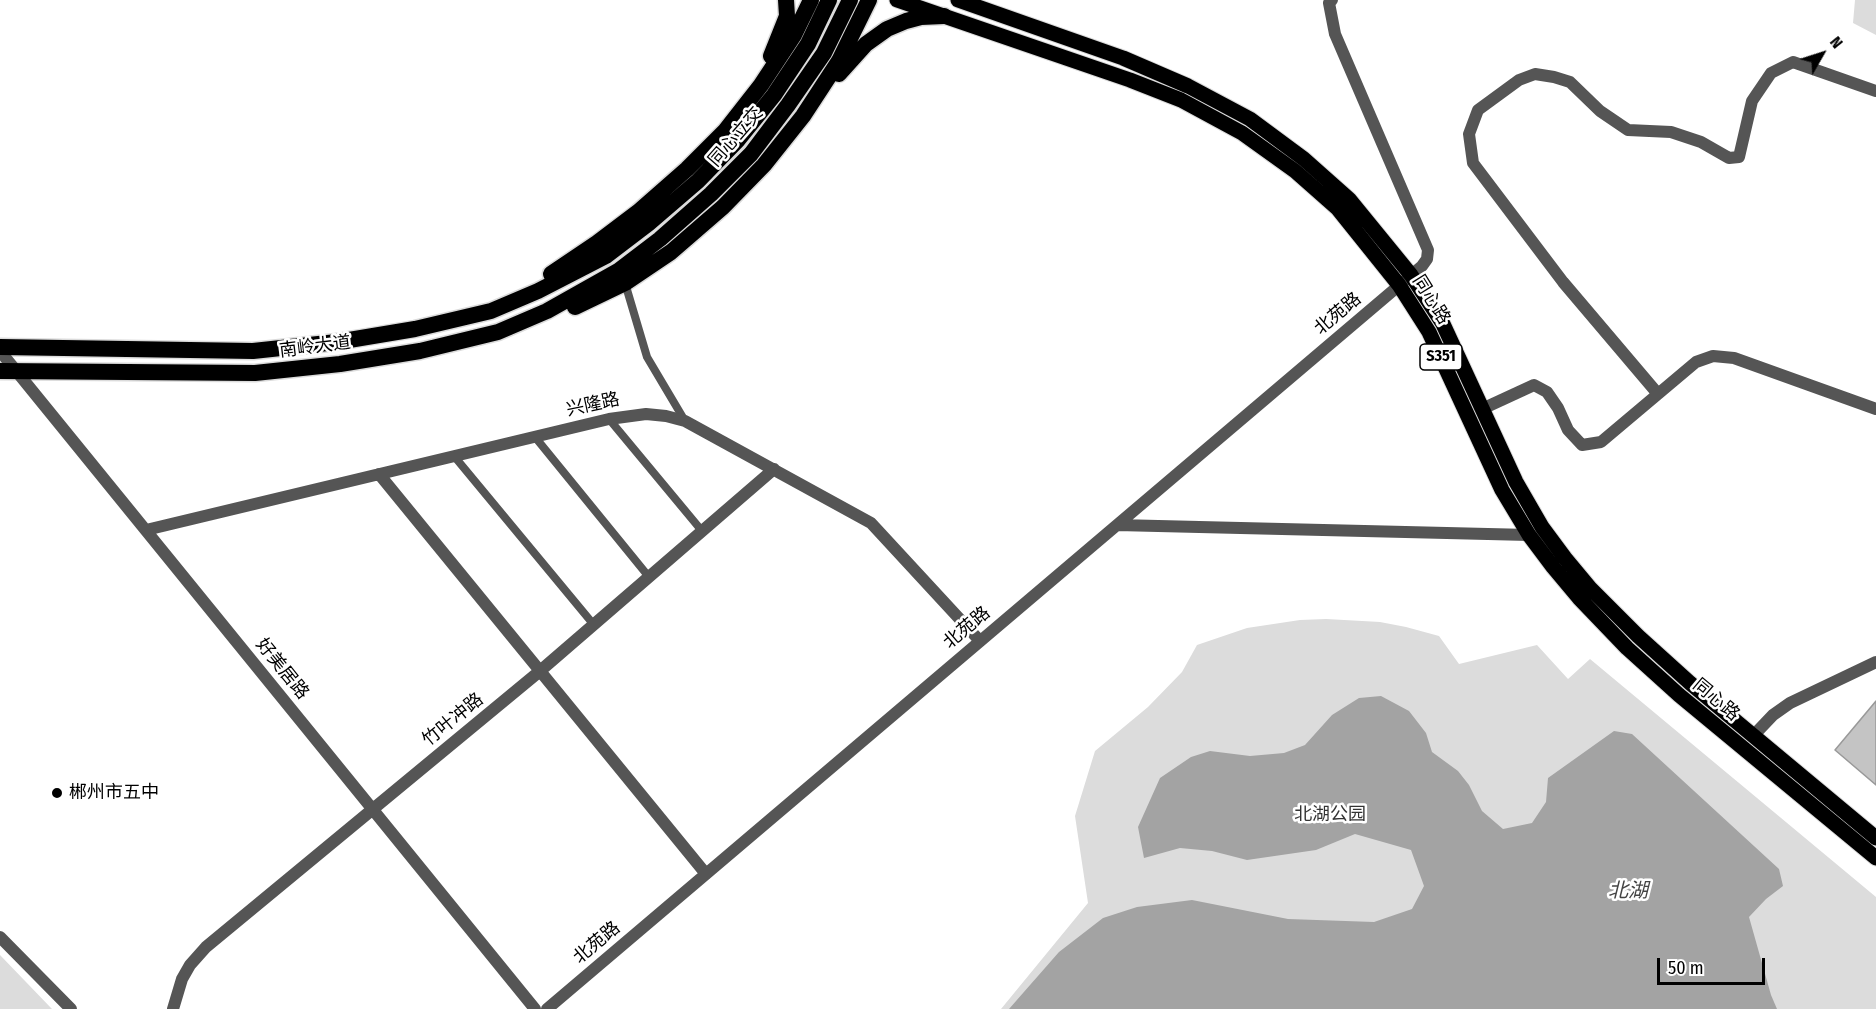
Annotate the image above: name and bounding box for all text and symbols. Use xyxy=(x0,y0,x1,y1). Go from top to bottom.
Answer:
north arrow xyxy=(1792,24,1852,84)
text: N xyxy=(1826,33,1847,52)
street label: 同心立交 xyxy=(704,103,768,171)
street label: 同心路 xyxy=(1408,271,1454,329)
street label: 北苑路 xyxy=(1310,288,1366,340)
street label: 南岭大道 xyxy=(278,332,352,362)
road number: S351 xyxy=(1420,344,1462,370)
street label: 兴隆路 xyxy=(564,389,622,421)
street label: 北苑路 xyxy=(939,602,995,654)
street label: 好美居路 xyxy=(251,634,313,704)
street label: 同心路 xyxy=(1688,674,1744,726)
street label: 竹叶冲路 xyxy=(418,689,488,751)
place label: 郴州市五中 xyxy=(69,782,159,804)
marker: 郴州市五中 xyxy=(50,786,64,800)
park label: 北湖公园 xyxy=(1294,804,1366,826)
water label: 北湖 xyxy=(1608,879,1648,903)
street label: 北苑路 xyxy=(569,917,625,969)
scale bar xyxy=(1660,946,1768,984)
text: 50 m xyxy=(1668,957,1704,979)

